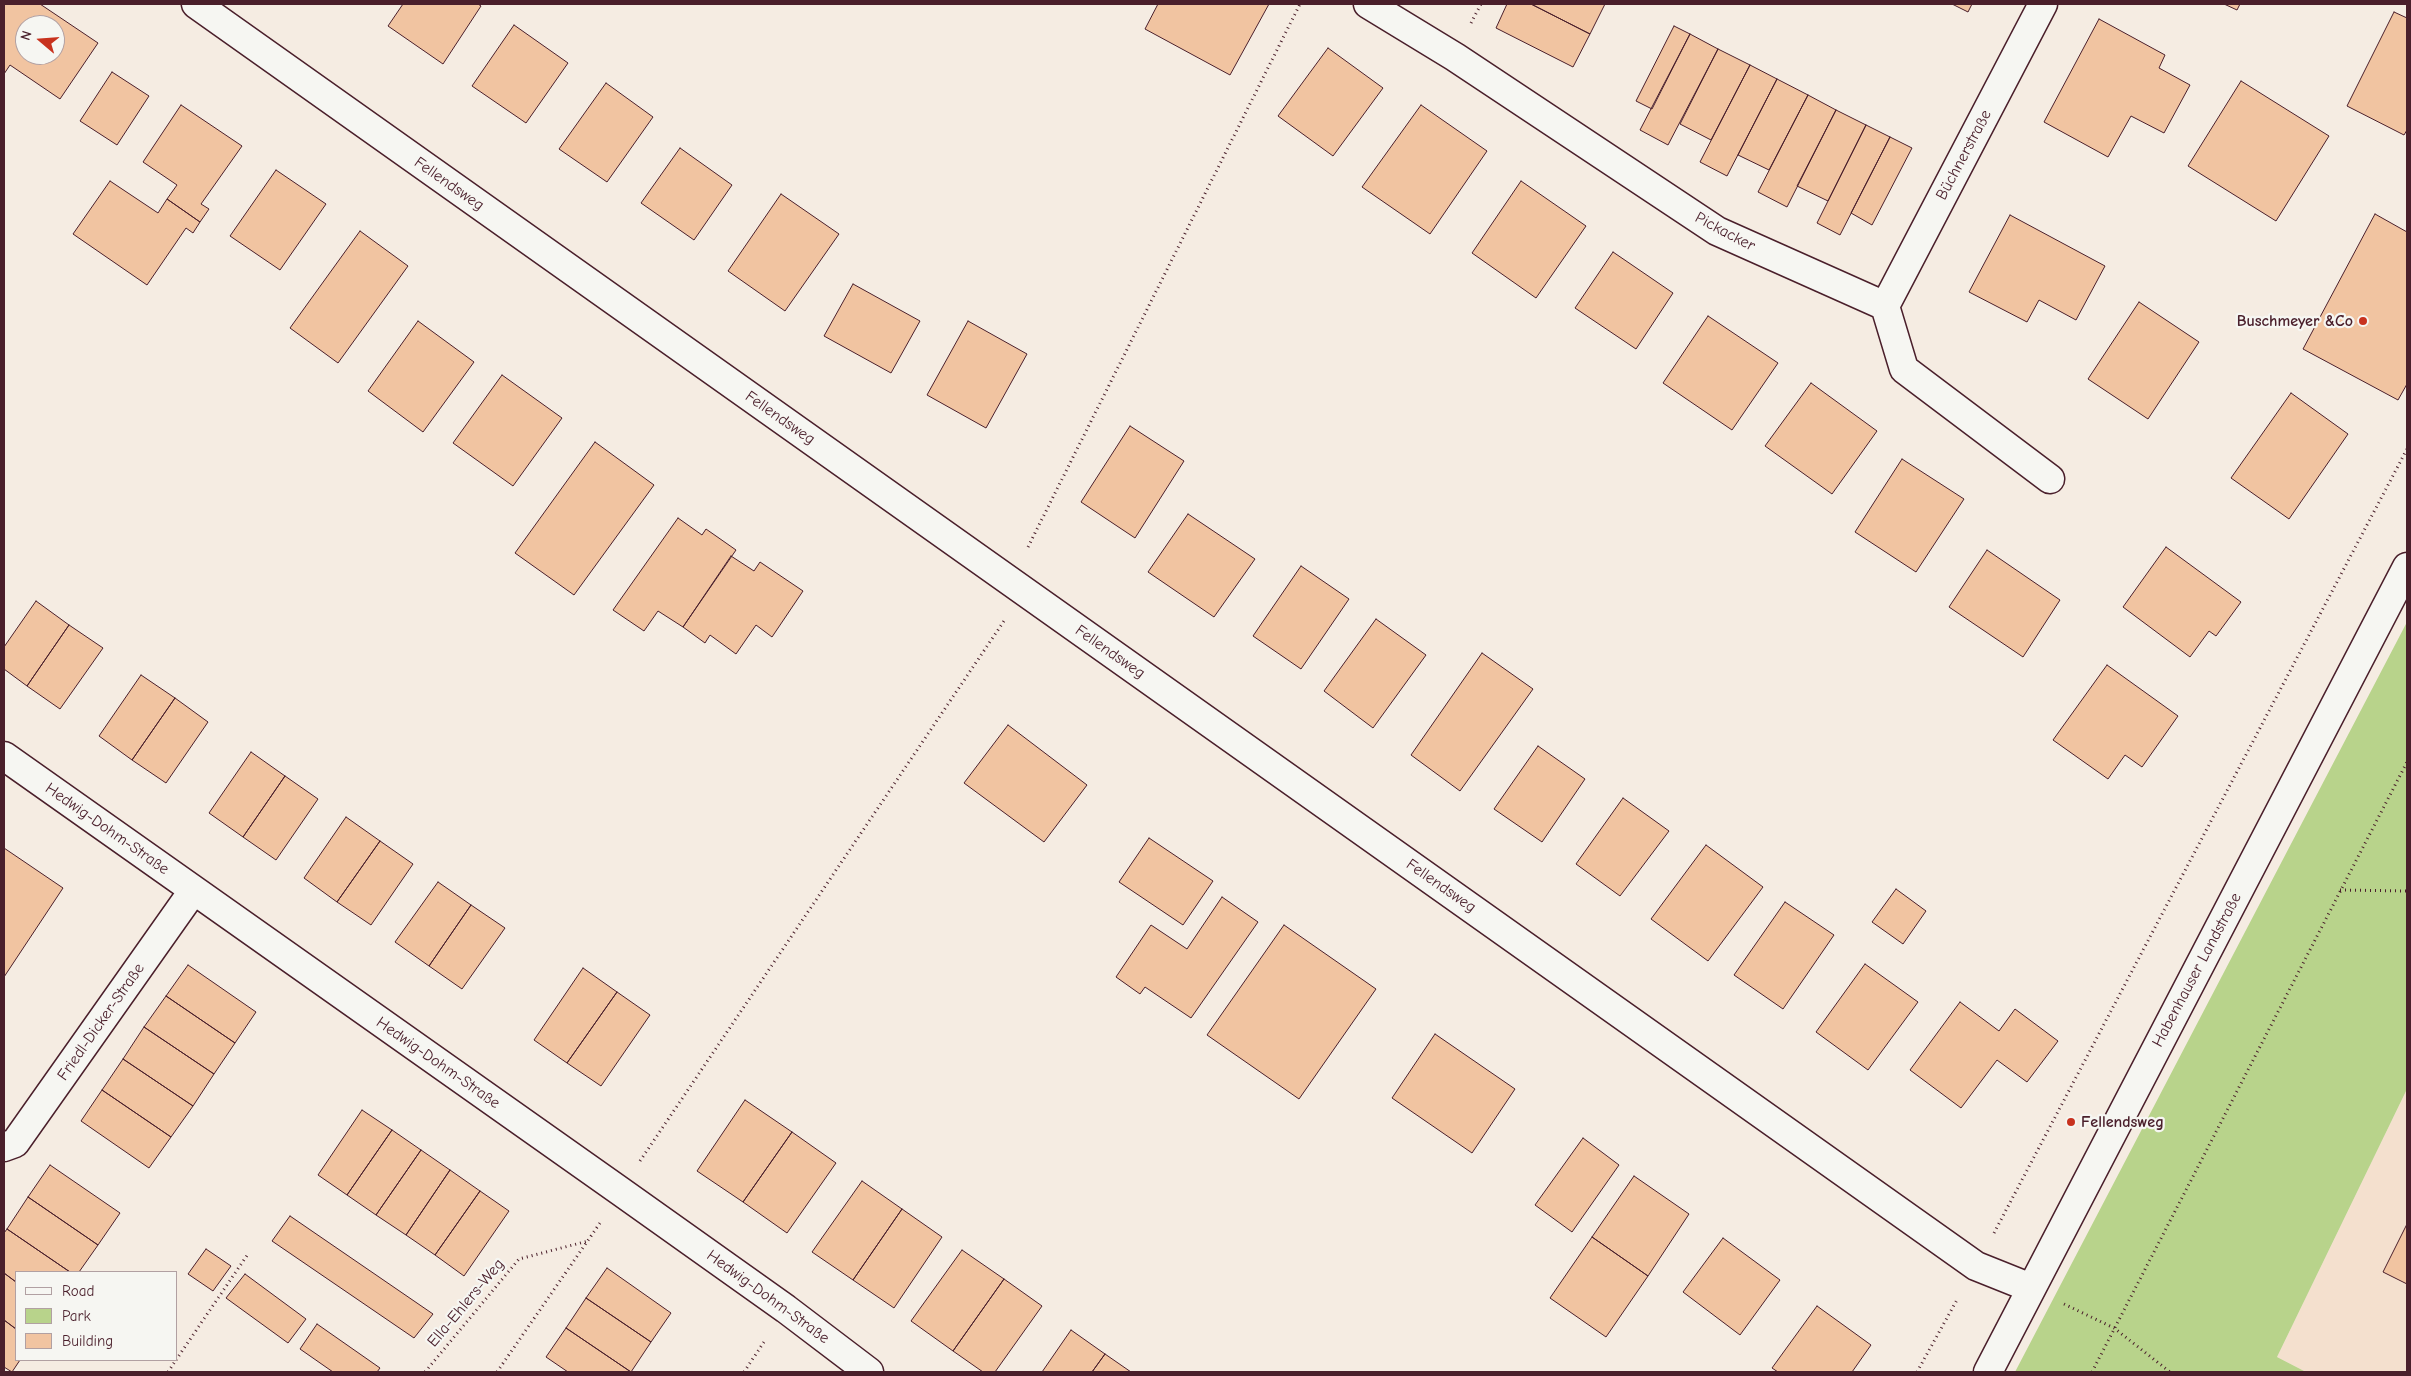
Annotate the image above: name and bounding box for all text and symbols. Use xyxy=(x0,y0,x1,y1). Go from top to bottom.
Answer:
north arrow xyxy=(15,15,65,65)
text: N xyxy=(17,29,36,42)
street label: Büchnerstraße xyxy=(1932,107,1996,203)
street label: Fellendsweg xyxy=(410,153,488,215)
street label: Pickacker xyxy=(1692,208,1758,256)
place label: Buschmeyer &Co xyxy=(2237,311,2353,331)
marker: Buschmeyer &Co xyxy=(2357,315,2369,327)
street label: Fellendsweg xyxy=(741,387,819,449)
street label: Fellendsweg xyxy=(1071,621,1149,683)
street label: Hedwig-Dohm-Straße xyxy=(41,779,173,879)
street label: Fellendsweg xyxy=(1402,855,1480,917)
street label: Habenhauser Landstraße xyxy=(2148,890,2246,1050)
street label: Friedl-Dicker-Straße xyxy=(53,960,149,1084)
street label: Hedwig-Dohm-Straße xyxy=(372,1013,504,1113)
place label: Fellendsweg xyxy=(2081,1112,2164,1132)
marker: Fellendsweg xyxy=(2065,1116,2077,1128)
street label: Hedwig-Dohm-Straße xyxy=(703,1246,833,1348)
street label: Ella-Ehlers-Weg xyxy=(424,1255,508,1351)
legend xyxy=(15,1271,178,1361)
text: Road xyxy=(62,1282,94,1300)
text: Park xyxy=(62,1307,91,1325)
text: Building xyxy=(62,1332,113,1350)

